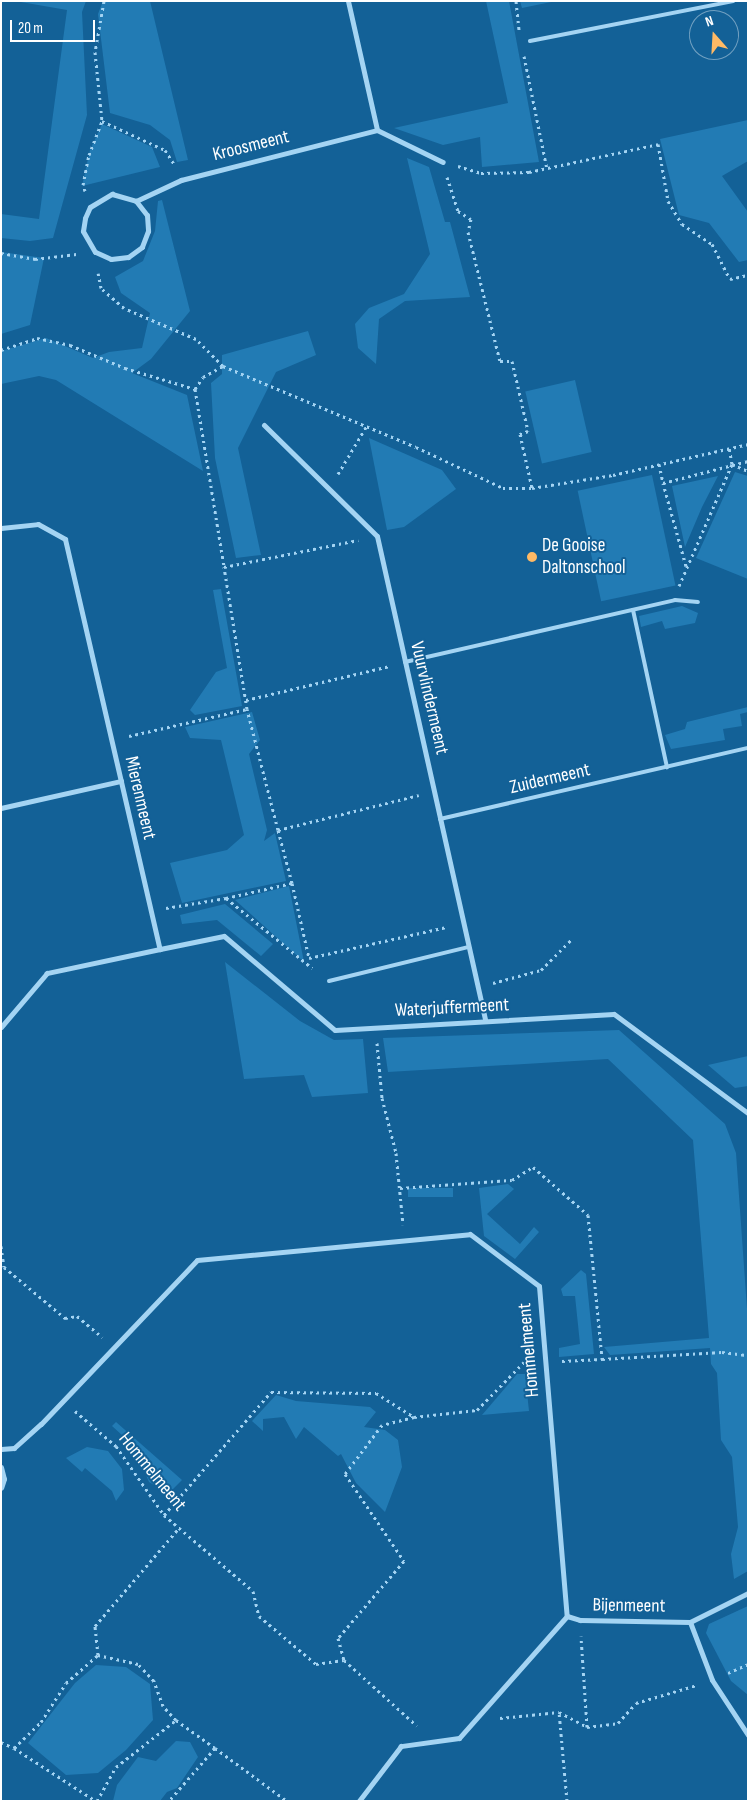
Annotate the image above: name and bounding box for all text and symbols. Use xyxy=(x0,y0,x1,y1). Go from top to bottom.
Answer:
scale bar xyxy=(12,10,98,42)
north arrow xyxy=(689,10,739,60)
text: N xyxy=(703,12,716,31)
text: 20 m xyxy=(18,19,43,38)
street label: Kroosmeent xyxy=(211,126,291,166)
place label: De Gooise Daltonschool xyxy=(542,535,626,579)
marker: De Gooise Daltonschool xyxy=(526,551,538,563)
street label: Vuurvlindermeent xyxy=(405,639,453,757)
street label: Mierenmeent xyxy=(119,754,161,842)
street label: Zuidermeent xyxy=(508,759,592,799)
street label: Waterjuffermeent xyxy=(394,994,510,1022)
street label: Hommelmeent xyxy=(514,1302,544,1398)
street label: Hommelmeent xyxy=(113,1428,191,1516)
street label: Bijenmeent xyxy=(592,1594,666,1618)

